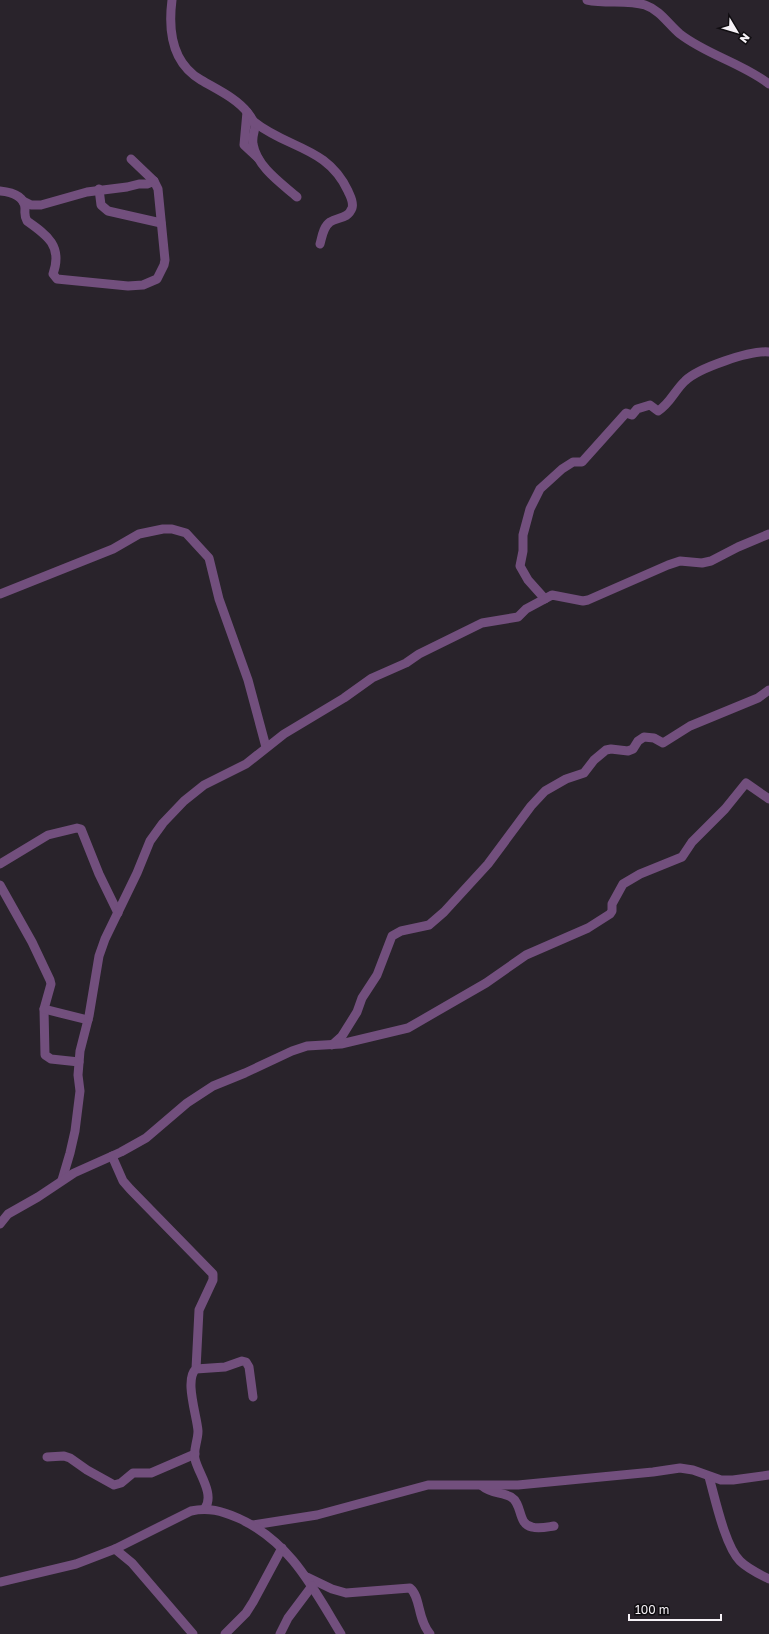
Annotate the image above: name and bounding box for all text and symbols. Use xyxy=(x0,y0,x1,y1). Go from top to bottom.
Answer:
north arrow xyxy=(717,12,757,52)
text: N xyxy=(738,31,753,46)
scale bar xyxy=(629,1596,721,1622)
text: 100 m xyxy=(635,1602,669,1617)

